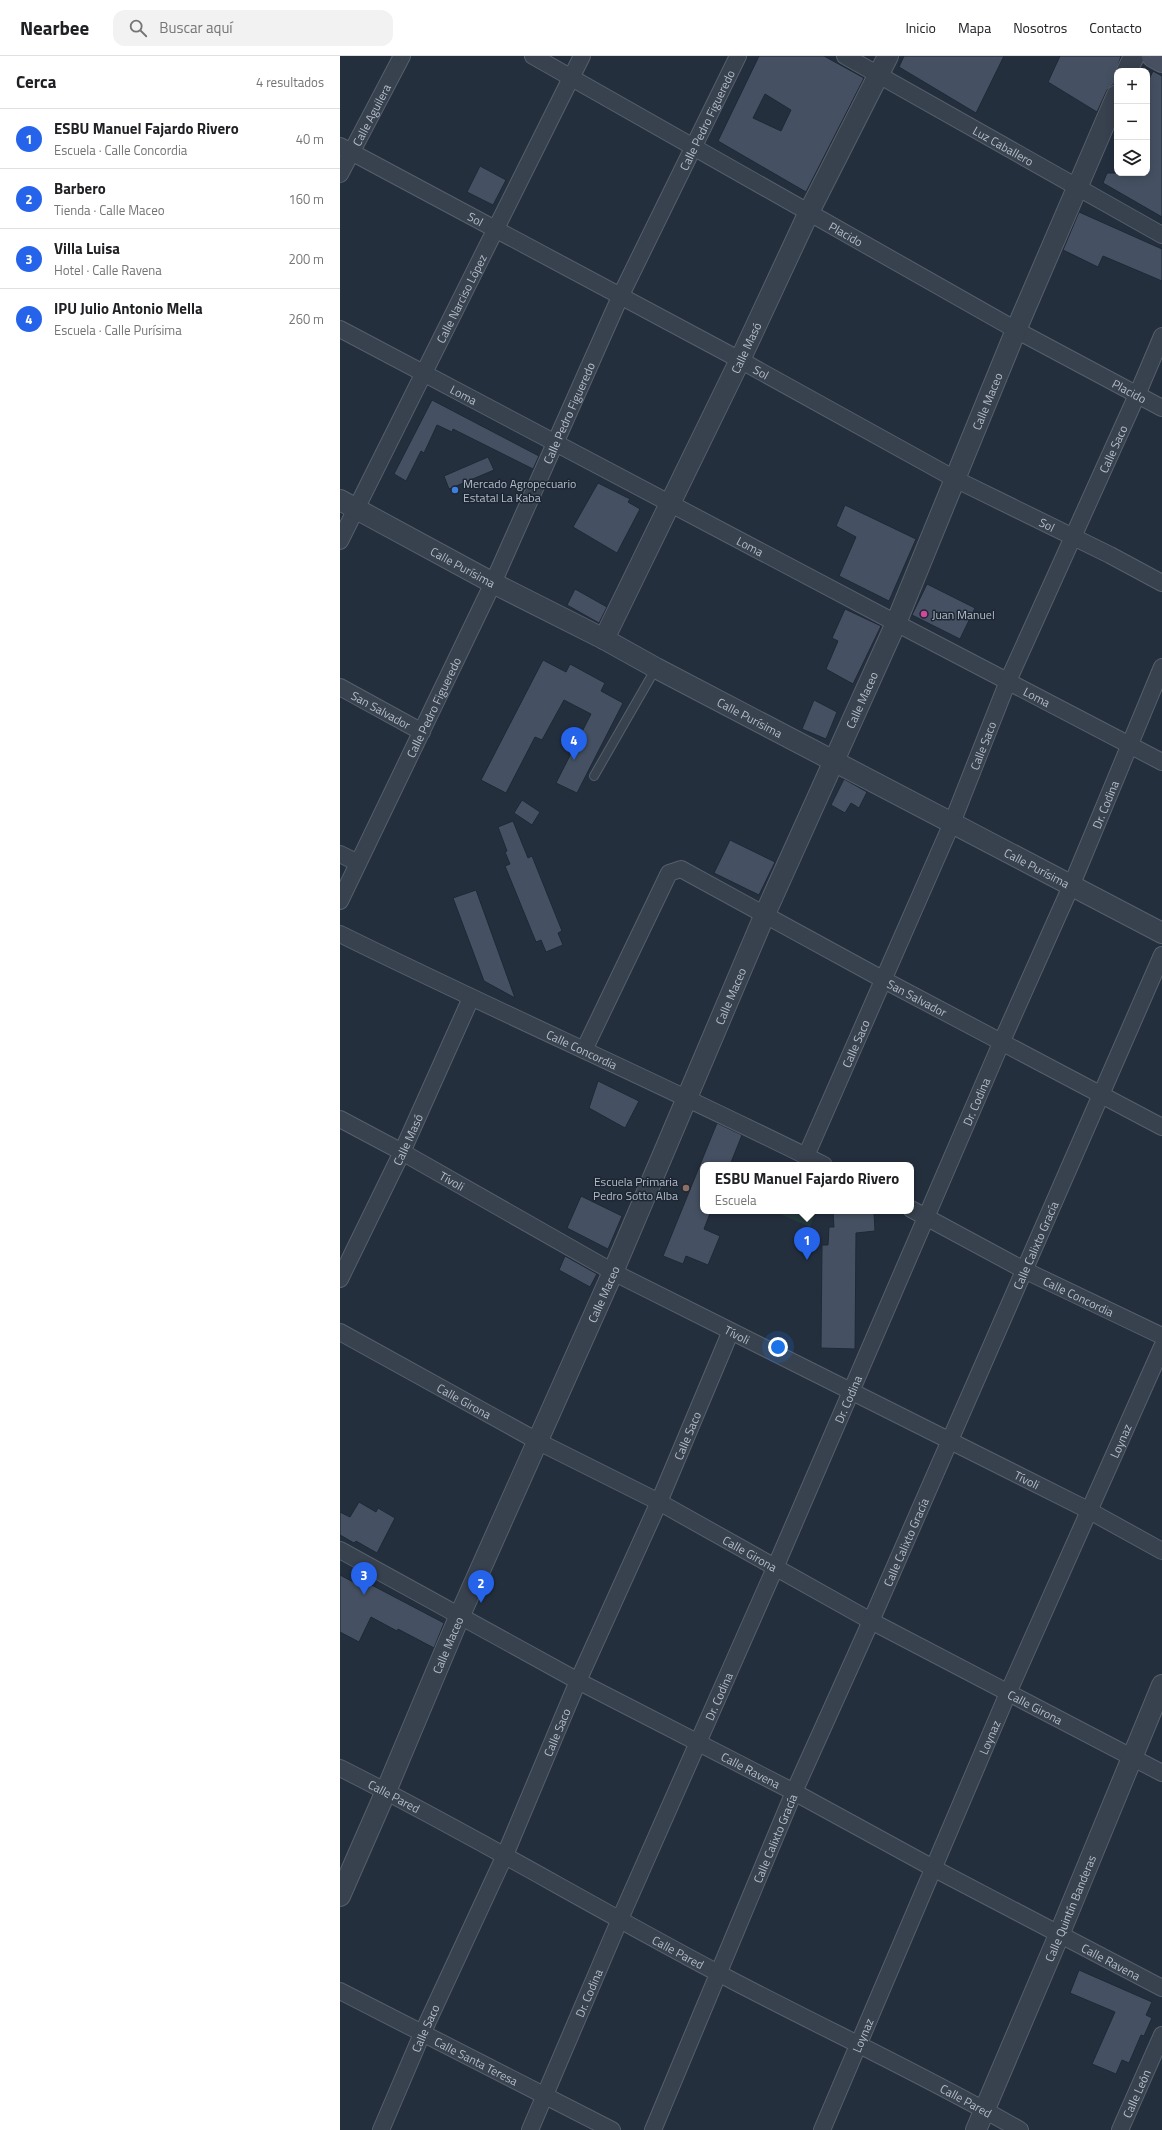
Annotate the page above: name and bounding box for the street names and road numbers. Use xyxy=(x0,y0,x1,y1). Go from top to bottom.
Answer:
street label: Calle Pedro Figueredo xyxy=(674,66,739,173)
street label: Calle Aguilera xyxy=(347,80,395,149)
street label: Luz Caballero xyxy=(970,121,1037,170)
street label: Sol xyxy=(464,207,487,231)
street label: Placido xyxy=(826,216,867,251)
street label: Calle Narciso López xyxy=(431,251,491,346)
street label: Calle Masó xyxy=(725,319,766,377)
street label: Calle Pedro Figueredo xyxy=(538,359,599,467)
street label: Sol xyxy=(750,360,773,384)
street label: Calle Maceo xyxy=(967,369,1007,433)
street label: Placido xyxy=(1109,374,1150,408)
street label: Loma xyxy=(447,379,481,409)
street label: Calle Saco xyxy=(1094,422,1132,476)
street label: Sol xyxy=(1036,512,1058,536)
street label: Loma xyxy=(733,531,767,561)
street label: Calle Purísima xyxy=(427,541,499,592)
street label: Calle Pedro Figueredo xyxy=(401,654,466,761)
street label: Calle Maceo xyxy=(840,668,883,731)
street label: Loma xyxy=(1020,682,1054,712)
street label: San Salvador xyxy=(348,686,414,734)
street label: Calle Purísima xyxy=(714,692,786,742)
street label: Calle Saco xyxy=(964,718,1001,773)
street label: Dr. Codina xyxy=(1087,777,1124,831)
street label: Calle Purísima xyxy=(1001,843,1073,893)
street label: Calle Maceo xyxy=(710,964,751,1028)
street label: San Salvador xyxy=(884,974,951,1021)
street label: Calle Saco xyxy=(836,1016,874,1070)
street label: Calle Concordia xyxy=(543,1024,621,1074)
street label: Dr. Codina xyxy=(957,1074,995,1129)
street label: Calle Masó xyxy=(387,1111,427,1169)
street label: Tívoli xyxy=(436,1166,468,1195)
street label: Calle Calixto Gracía xyxy=(1008,1198,1063,1292)
street label: Calle Maceo xyxy=(582,1263,624,1326)
street label: Calle Concordia xyxy=(1040,1271,1117,1321)
street label: Tívoli xyxy=(721,1320,753,1349)
street label: Dr. Codina xyxy=(829,1372,867,1426)
street label: Calle Girona xyxy=(434,1378,495,1423)
street label: Calle Saco xyxy=(668,1408,706,1463)
street label: Loynaz xyxy=(1104,1421,1136,1461)
street label: Tívoli xyxy=(1011,1465,1043,1494)
street label: Calle Calixto Gracía xyxy=(878,1495,933,1589)
street label: Calle Girona xyxy=(719,1530,781,1576)
street label: Calle Maceo xyxy=(427,1613,468,1677)
street label: Dr. Codina xyxy=(699,1669,737,1723)
street label: Calle Girona xyxy=(1004,1685,1066,1729)
street label: Calle Saco xyxy=(538,1705,575,1759)
street label: Loynaz xyxy=(974,1717,1005,1757)
street label: Calle Ravena xyxy=(718,1747,784,1793)
street label: Calle Pared xyxy=(365,1774,424,1817)
street label: Calle Calixto Gracía xyxy=(748,1791,802,1886)
street label: Calle Quintín Banderas xyxy=(1039,1851,1101,1965)
street label: Calle Pared xyxy=(649,1930,708,1973)
street label: Calle Ravena xyxy=(1078,1938,1144,1985)
street label: Dr. Codina xyxy=(570,1966,607,2020)
street label: Calle Saco xyxy=(406,2001,444,2055)
street label: Loynaz xyxy=(847,2015,878,2055)
street label: Calle Santa Teresa xyxy=(431,2031,521,2090)
street label: Calle León xyxy=(1117,2066,1155,2121)
street label: Calle Pared xyxy=(937,2079,996,2122)

